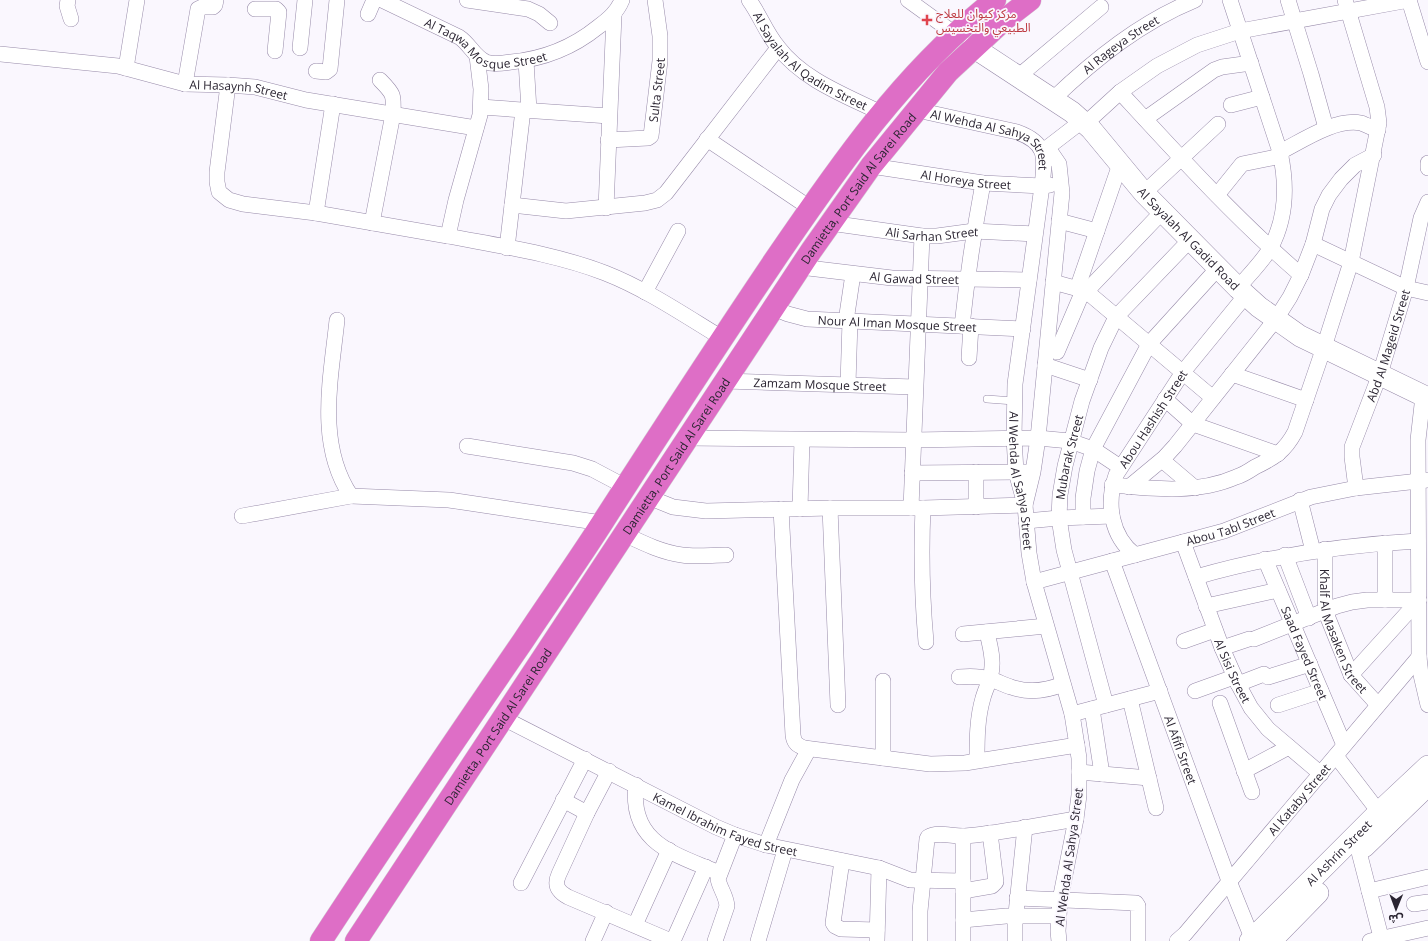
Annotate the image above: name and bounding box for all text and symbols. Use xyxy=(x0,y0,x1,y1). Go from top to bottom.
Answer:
place label: مركز كيوان للعلاج الطبيعي والتخسيس xyxy=(936,5,1031,37)
street label: Al Sayalah Al Qadim Street xyxy=(750,9,870,114)
street label: Al Rageya Street xyxy=(1078,11,1162,77)
street label: Al Taqwa Mosque Street xyxy=(422,13,549,72)
marker: مركز كيوان للعلاج الطبيعي والتخسيس xyxy=(921,14,933,26)
street label: Sulta Street xyxy=(644,58,669,123)
street label: Al Hasaynh Street xyxy=(189,76,290,104)
street label: Al Wehda Al Sahya Street xyxy=(929,105,1052,171)
street label: Damietta, Port Said Al Sarei Road xyxy=(796,109,920,267)
street label: Al Horeya Street xyxy=(920,165,1012,193)
street label: Al Sayalah Al Gadid Road xyxy=(1134,184,1244,294)
street label: Ali Sarhan Street xyxy=(885,222,979,245)
street label: Al Gawad Street xyxy=(869,267,959,287)
street label: Abd Al Mageid Street xyxy=(1362,287,1414,404)
street label: Nour Al Iman Mosque Street xyxy=(817,311,977,335)
street label: Abou Hashish Street xyxy=(1114,366,1191,471)
street label: Zamzam Mosque Street xyxy=(753,373,887,395)
street label: Damietta, Port Said Al Sarei Road xyxy=(618,374,734,538)
street label: Al Wehda Al Sahya Street xyxy=(1005,411,1037,551)
street label: Mubarak Street xyxy=(1051,413,1087,501)
street label: Abou Tabl Street xyxy=(1184,504,1277,549)
street label: Khalf Al Masaken Street xyxy=(1317,569,1372,697)
street label: Saad Fayed Street xyxy=(1277,604,1332,702)
street label: Al Sisi Street xyxy=(1211,636,1255,706)
street label: Damietta, Port Said Al Sarei Road xyxy=(440,645,555,808)
street label: Al Afifi Street xyxy=(1161,713,1201,787)
street label: Al Kataby Street xyxy=(1264,760,1334,839)
street label: Al Wehda Al Sahya Street xyxy=(1051,787,1087,927)
street label: Kamel Ibrahim Fayed Street xyxy=(650,788,799,860)
street label: Al Ashrin Street xyxy=(1302,816,1375,889)
north arrow xyxy=(1376,889,1416,929)
text: ش xyxy=(1388,912,1403,927)

